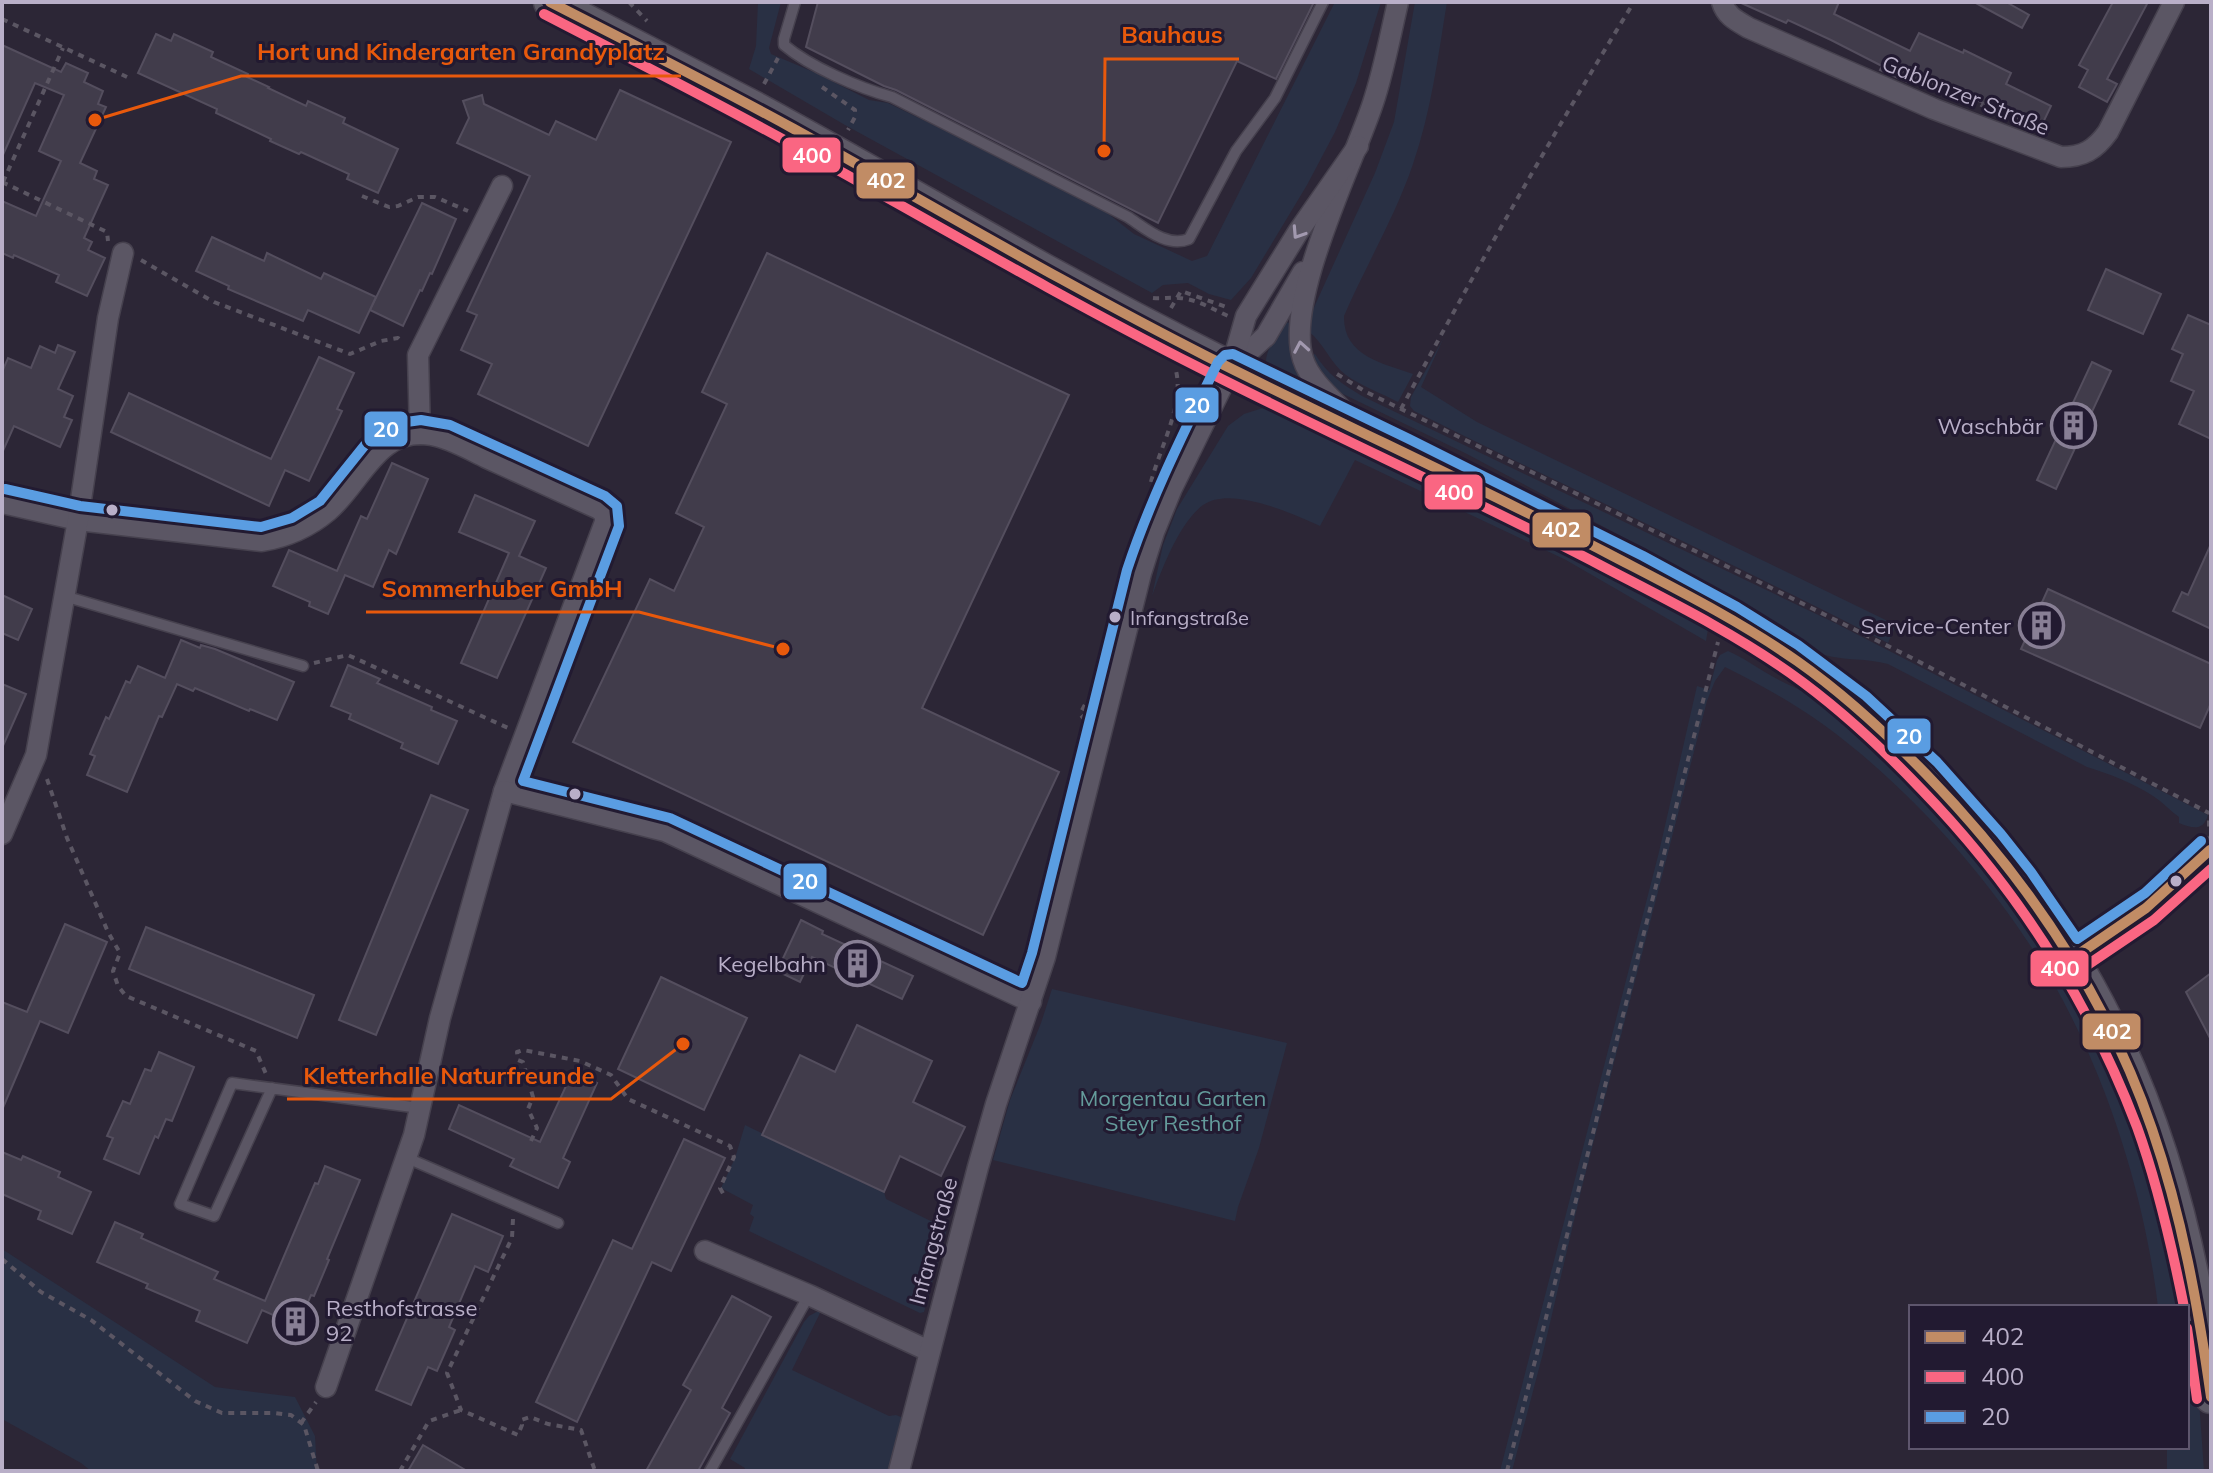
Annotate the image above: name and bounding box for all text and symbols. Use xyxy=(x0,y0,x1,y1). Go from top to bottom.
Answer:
callout: Bauhaus xyxy=(1105,11,1239,59)
text: Bauhaus xyxy=(1121,19,1223,49)
callout: Hort und Kindergarten Grandyplatz xyxy=(241,28,681,76)
text: Hort und Kindergarten Grandyplatz xyxy=(257,36,665,66)
street label: Gablonzer Straße xyxy=(1878,49,2054,141)
line badge: 400 xyxy=(781,136,842,174)
text: 400 xyxy=(792,141,832,169)
line badge: 402 xyxy=(855,161,916,200)
text: 402 xyxy=(866,166,906,194)
one-way arrow xyxy=(1292,225,1307,239)
one-way arrow xyxy=(1293,341,1310,354)
line badge: 20 xyxy=(1174,386,1220,424)
text: 20 xyxy=(1184,391,1210,419)
building icon: Waschbär xyxy=(2050,402,2098,450)
line badge: 20 xyxy=(363,410,409,448)
place label: Waschbär xyxy=(1938,412,2043,440)
text: 20 xyxy=(373,415,399,443)
line badge: 400 xyxy=(1423,473,1484,511)
text: 400 xyxy=(1434,478,1474,506)
unlabelled marker xyxy=(104,502,120,518)
line badge: 402 xyxy=(1531,511,1592,549)
text: 402 xyxy=(1541,515,1581,543)
callout: Sommerhuber GmbH xyxy=(366,564,639,612)
text: Sommerhuber GmbH xyxy=(381,573,623,603)
building icon: Service-Center xyxy=(2018,602,2066,650)
place label: Infangstraße xyxy=(1130,605,1249,630)
marker: Infangstraße xyxy=(1107,609,1123,625)
place label: Service-Center xyxy=(1861,612,2011,640)
line badge: 20 xyxy=(1886,717,1932,755)
text: 20 xyxy=(1896,722,1922,750)
unlabelled marker xyxy=(567,786,583,802)
line badge: 20 xyxy=(782,862,828,901)
text: 20 xyxy=(792,867,818,895)
unlabelled marker xyxy=(2168,873,2184,889)
building icon: Kegelbahn xyxy=(833,940,881,988)
line badge: 400 xyxy=(2029,949,2090,988)
place label: Kegelbahn xyxy=(718,950,826,978)
text: 400 xyxy=(2040,954,2080,982)
line badge: 402 xyxy=(2081,1012,2142,1051)
text: 402 xyxy=(2092,1017,2132,1045)
callout: Kletterhalle Naturfreunde xyxy=(287,1051,611,1099)
text: Kletterhalle Naturfreunde xyxy=(303,1060,595,1090)
park label: Morgentau Garten Steyr Resthof xyxy=(1079,1084,1267,1137)
street label: Infangstraße xyxy=(903,1174,963,1308)
place label: Resthofstrasse 92 xyxy=(326,1294,477,1347)
building icon: Resthofstrasse 92 xyxy=(271,1297,319,1345)
legend xyxy=(1909,1305,2189,1449)
text: 402 xyxy=(1981,1321,2024,1351)
text: 400 xyxy=(1981,1361,2024,1391)
text: 20 xyxy=(1981,1401,2010,1431)

